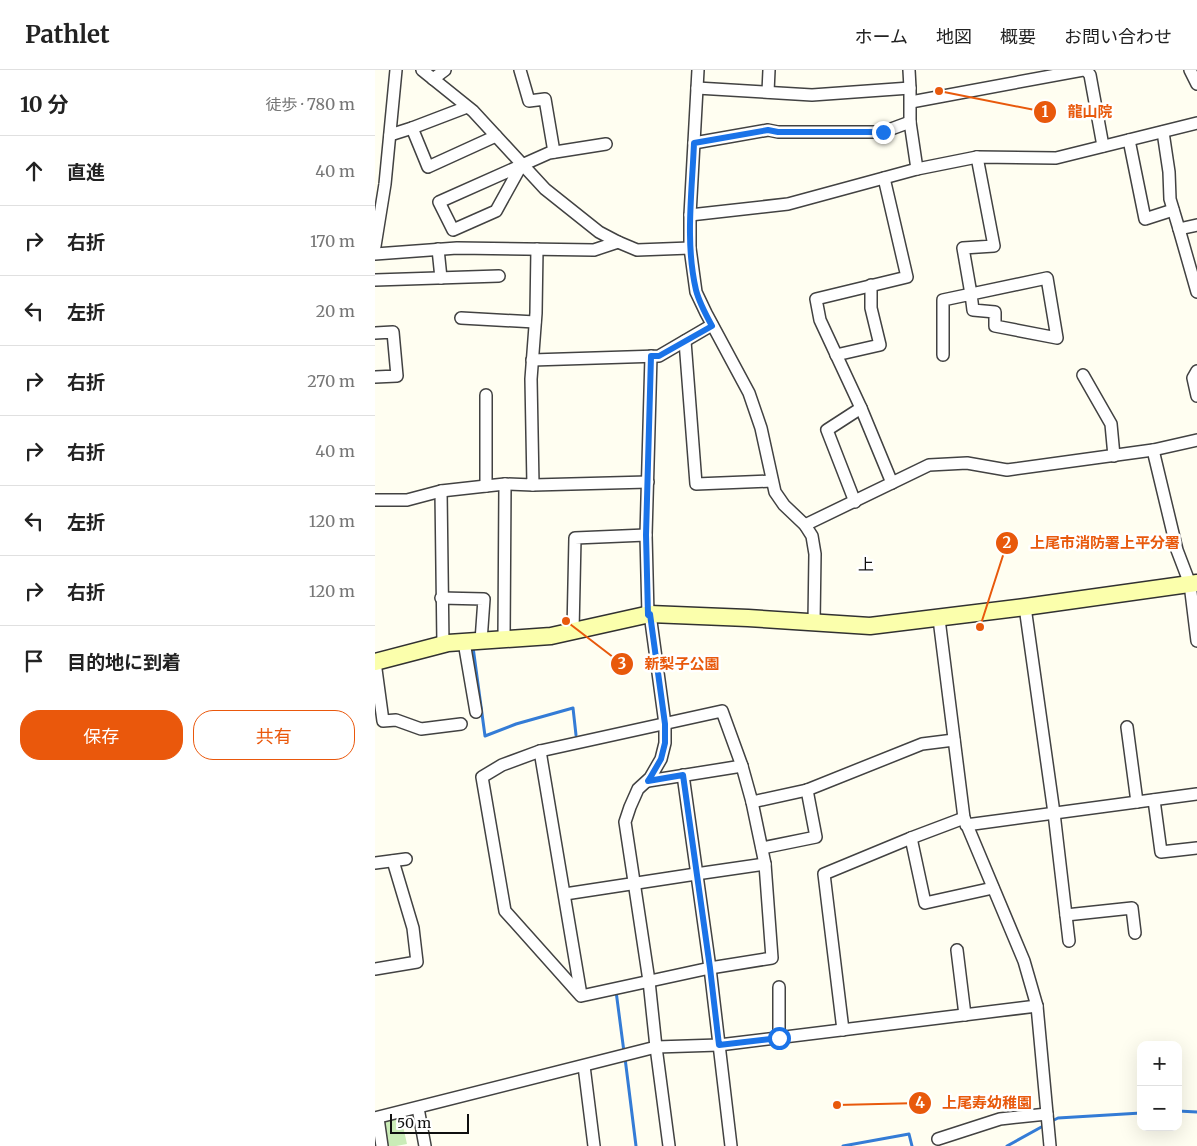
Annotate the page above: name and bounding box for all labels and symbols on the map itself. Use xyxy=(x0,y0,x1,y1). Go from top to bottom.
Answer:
callout: 龍山院 xyxy=(1033,97,1123,127)
text: 1 xyxy=(1042,102,1049,121)
text: 龍山院 xyxy=(1067,102,1113,121)
route end xyxy=(872,121,895,144)
callout: 上尾市消防署上平分署 xyxy=(995,528,1190,558)
text: 2 xyxy=(1003,533,1012,552)
text: 上尾市消防署上平分署 xyxy=(1030,533,1180,552)
district label: 上 xyxy=(858,554,874,574)
callout: 新梨子公園 xyxy=(610,649,730,679)
text: 3 xyxy=(618,654,626,673)
text: 新梨子公園 xyxy=(644,654,720,673)
route start xyxy=(768,1027,791,1050)
callout: 上尾寿幼稚園 xyxy=(907,1088,1042,1118)
text: 4 xyxy=(915,1093,925,1112)
text: 上尾寿幼稚園 xyxy=(942,1093,1032,1112)
scale bar xyxy=(390,1111,469,1134)

